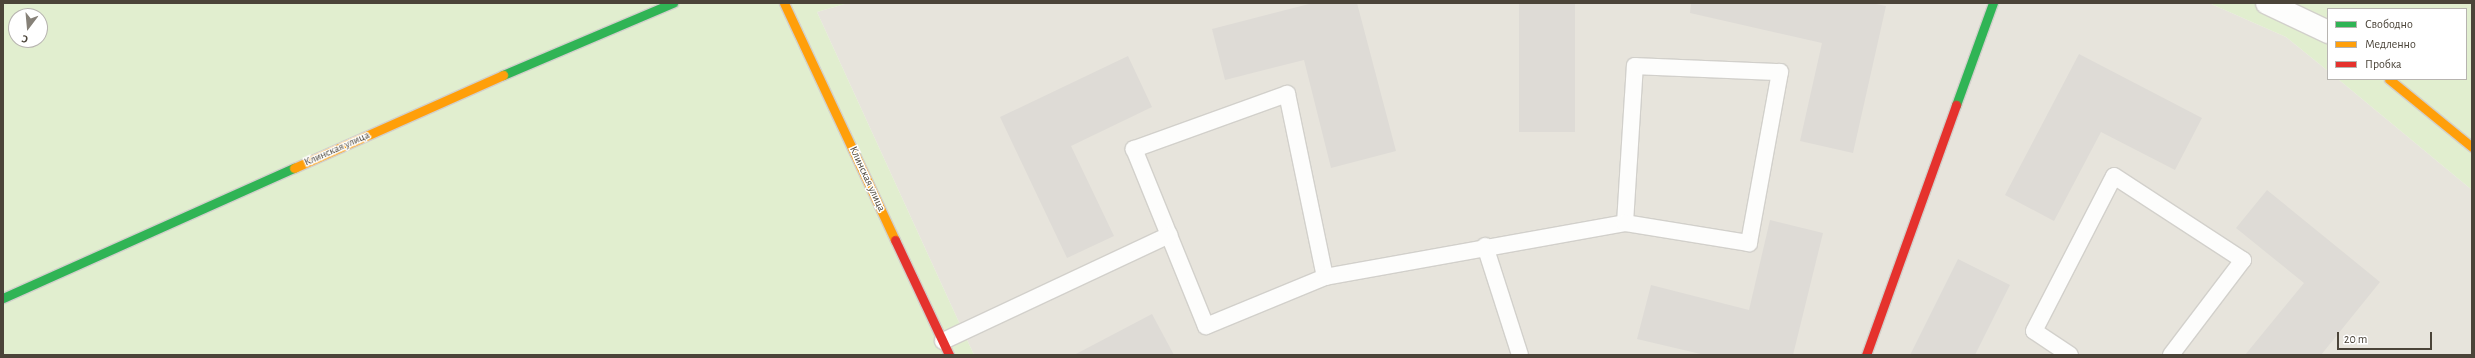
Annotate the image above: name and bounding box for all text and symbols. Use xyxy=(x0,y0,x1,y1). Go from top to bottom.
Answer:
north arrow xyxy=(8,8,48,48)
legend xyxy=(2327,8,2467,80)
text: Свободно xyxy=(2365,18,2413,30)
text: С xyxy=(20,33,29,45)
text: Медленно xyxy=(2365,38,2416,50)
text: Пробка xyxy=(2365,58,2402,70)
street label: Клинская улица xyxy=(302,129,372,169)
street label: Клинская улица xyxy=(846,144,888,214)
scale bar xyxy=(2339,324,2434,350)
text: 20 m xyxy=(2344,333,2367,345)

